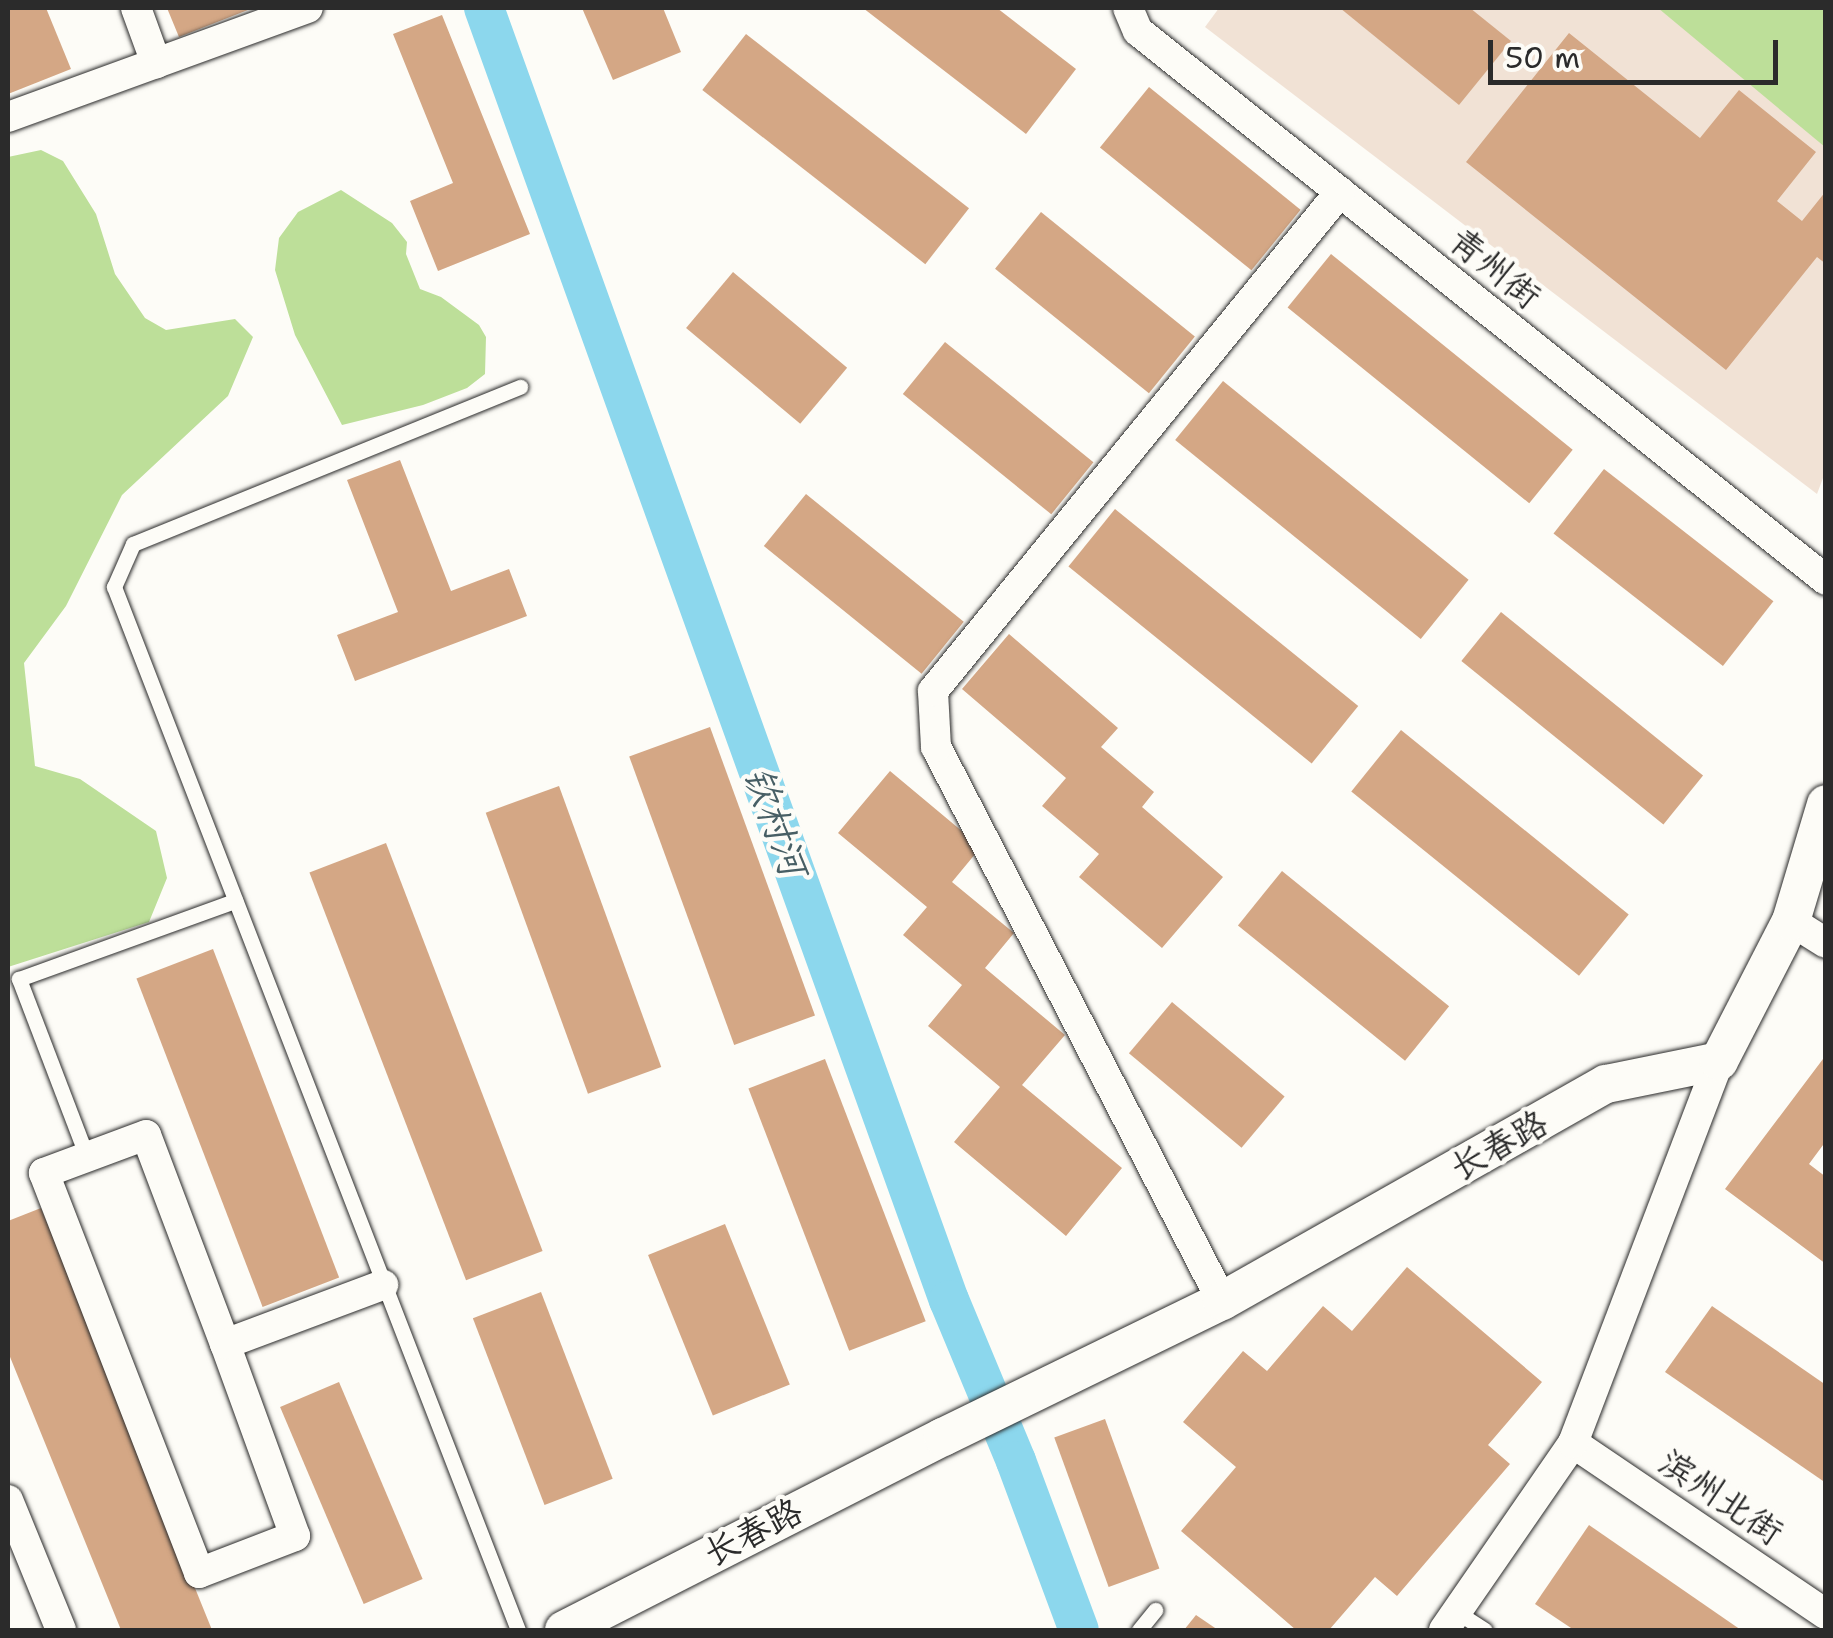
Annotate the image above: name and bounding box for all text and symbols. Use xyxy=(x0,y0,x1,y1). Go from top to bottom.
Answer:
scale bar xyxy=(1493,20,1783,82)
text: 50 m xyxy=(1505,37,1580,78)
street label: 青州街 xyxy=(1441,219,1549,317)
water label: 钦村河 xyxy=(735,760,817,882)
street label: 长春路 xyxy=(1443,1101,1555,1189)
street label: 滨州北街 xyxy=(1651,1440,1791,1554)
street label: 长春路 xyxy=(697,1489,809,1575)

